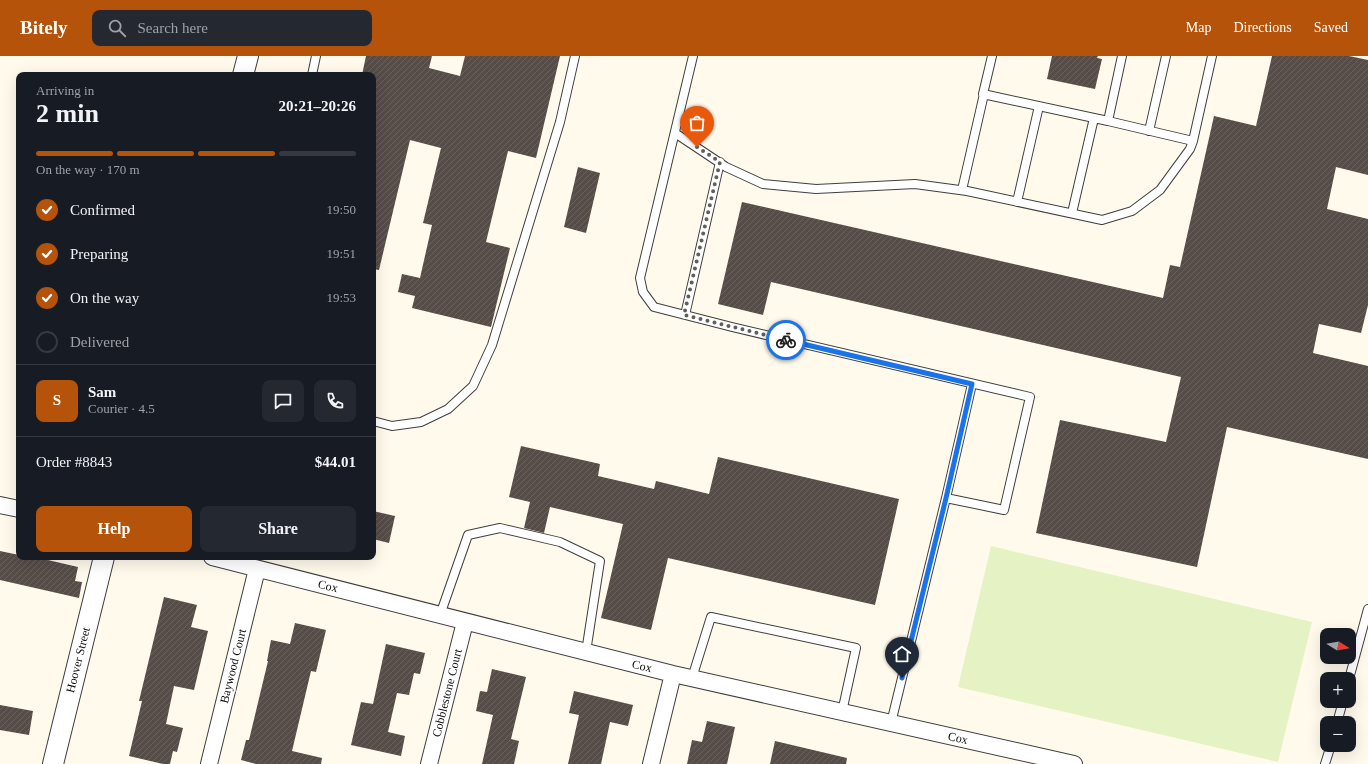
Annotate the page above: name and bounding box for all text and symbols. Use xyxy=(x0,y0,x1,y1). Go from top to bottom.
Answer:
search box xyxy=(92,10,372,46)
text: Bitely xyxy=(20,17,68,38)
icon: search xyxy=(106,17,128,39)
text: Search here xyxy=(138,20,208,36)
text: Map xyxy=(1186,20,1211,35)
text: Directions xyxy=(1233,20,1292,35)
text: Saved xyxy=(1314,20,1348,35)
text: Arriving in xyxy=(36,83,94,98)
text: 20:21–20:26 xyxy=(279,98,356,114)
text: 2 min xyxy=(36,99,99,128)
pin xyxy=(680,106,714,147)
icon: bag xyxy=(686,112,708,134)
text: On the way · 170 m xyxy=(36,162,140,177)
icon: check xyxy=(36,199,58,221)
text: Confirmed xyxy=(70,202,135,218)
text: 19:50 xyxy=(326,202,356,217)
icon: check xyxy=(36,243,58,265)
text: Preparing xyxy=(70,246,128,262)
text: 19:51 xyxy=(326,246,356,261)
icon: check xyxy=(36,287,58,309)
text: On the way xyxy=(70,290,139,306)
text: 19:53 xyxy=(326,290,356,305)
courier xyxy=(766,320,806,360)
icon: bike xyxy=(775,329,797,351)
text: Delivered xyxy=(70,334,129,350)
button: chat xyxy=(262,380,304,422)
button: phone xyxy=(314,380,356,422)
text: Sam xyxy=(88,384,116,400)
text: S xyxy=(53,392,61,408)
text: Courier · 4.5 xyxy=(88,401,155,416)
text: Order #8843 xyxy=(36,454,112,470)
text: $44.01 xyxy=(315,454,356,470)
button: Help xyxy=(36,506,192,552)
button: Share xyxy=(200,506,356,552)
street label: Cox xyxy=(317,577,339,595)
street label: Hoover Street xyxy=(63,625,93,694)
street label: Baywood Court xyxy=(217,627,249,705)
north arrow xyxy=(1320,628,1356,664)
map controls xyxy=(1320,628,1356,752)
pin xyxy=(885,637,919,678)
icon: home xyxy=(891,643,913,665)
street label: Cobblestone Court xyxy=(429,647,465,739)
street label: Cox xyxy=(631,657,653,675)
button: + xyxy=(1320,672,1356,708)
button: − xyxy=(1320,716,1356,752)
street label: Cox xyxy=(947,729,969,747)

